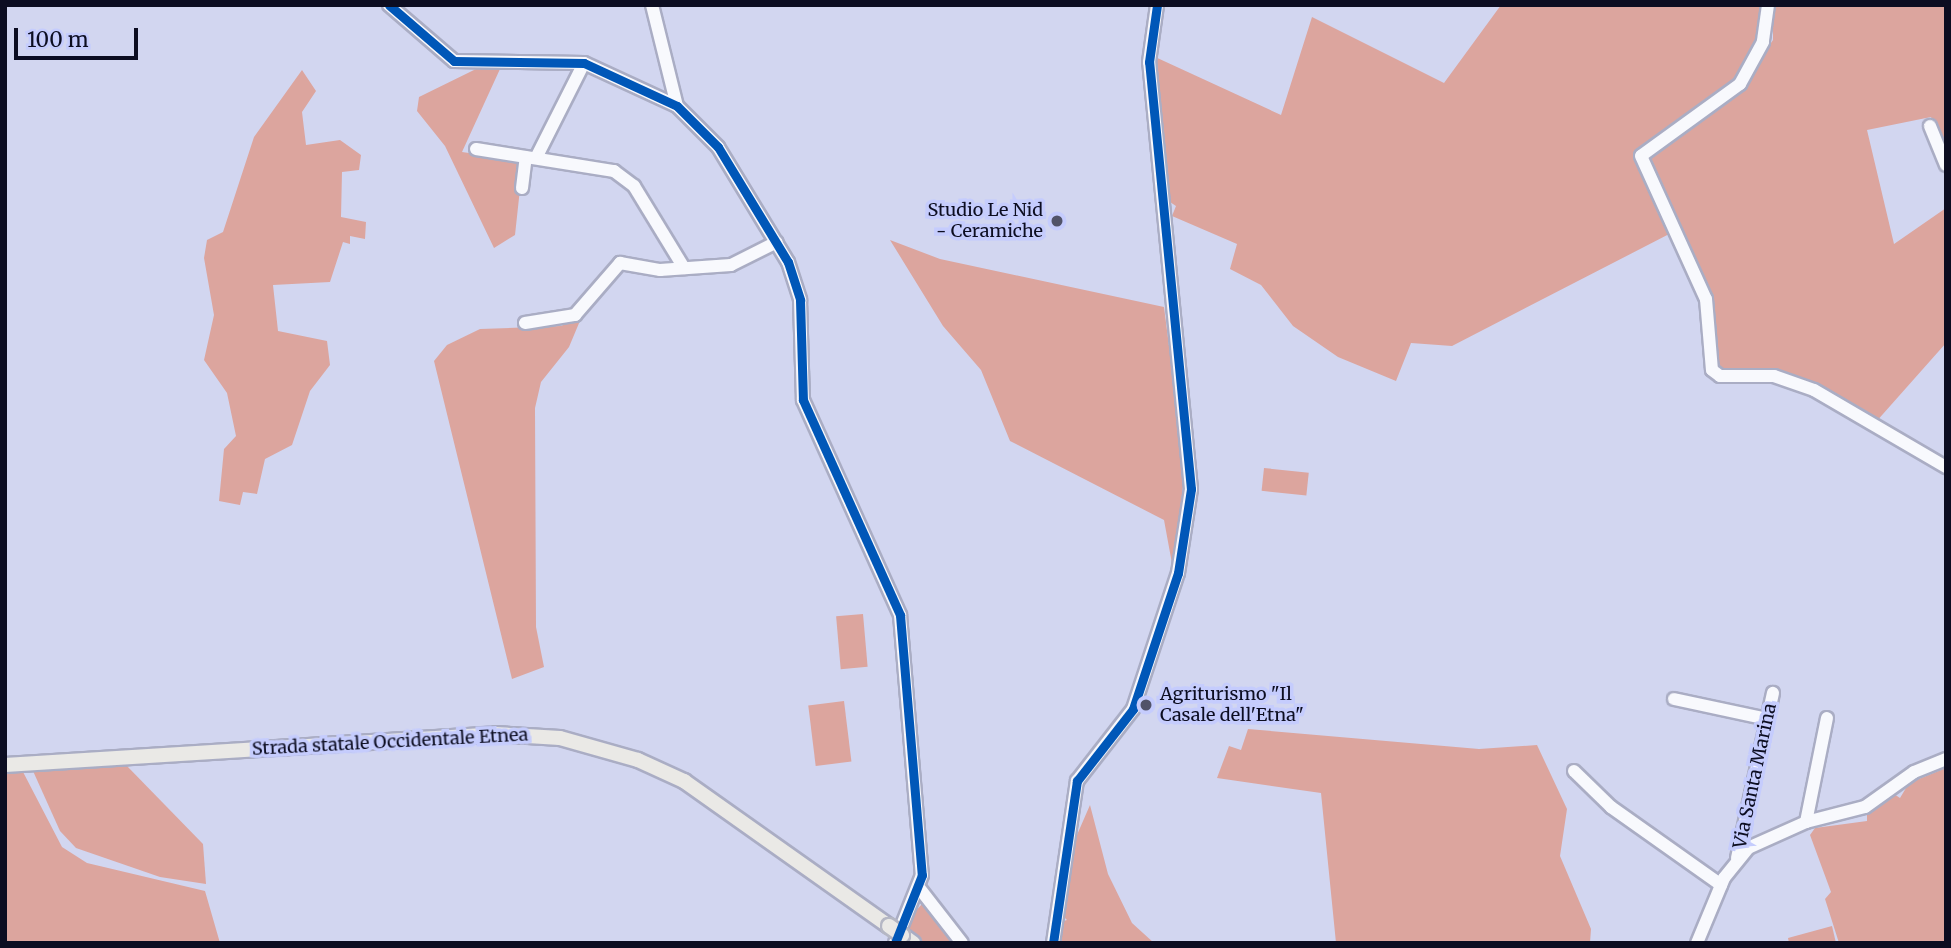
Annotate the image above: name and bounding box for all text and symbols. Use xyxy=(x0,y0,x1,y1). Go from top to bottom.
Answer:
scale bar xyxy=(18,14,142,58)
text: 100 m xyxy=(27,26,89,53)
place label: Studio Le Nid - Ceramiche xyxy=(927,200,1043,242)
marker: Studio Le Nid - Ceramiche xyxy=(1049,213,1065,229)
place label: Agriturismo "Il Casale dell'Etna" xyxy=(1160,684,1304,726)
marker: Agriturismo "Il Casale dell'Etna" xyxy=(1138,697,1154,713)
street label: Via Santa Marina xyxy=(1729,701,1781,851)
street label: Strada statale Occidentale Etnea xyxy=(251,724,529,760)

